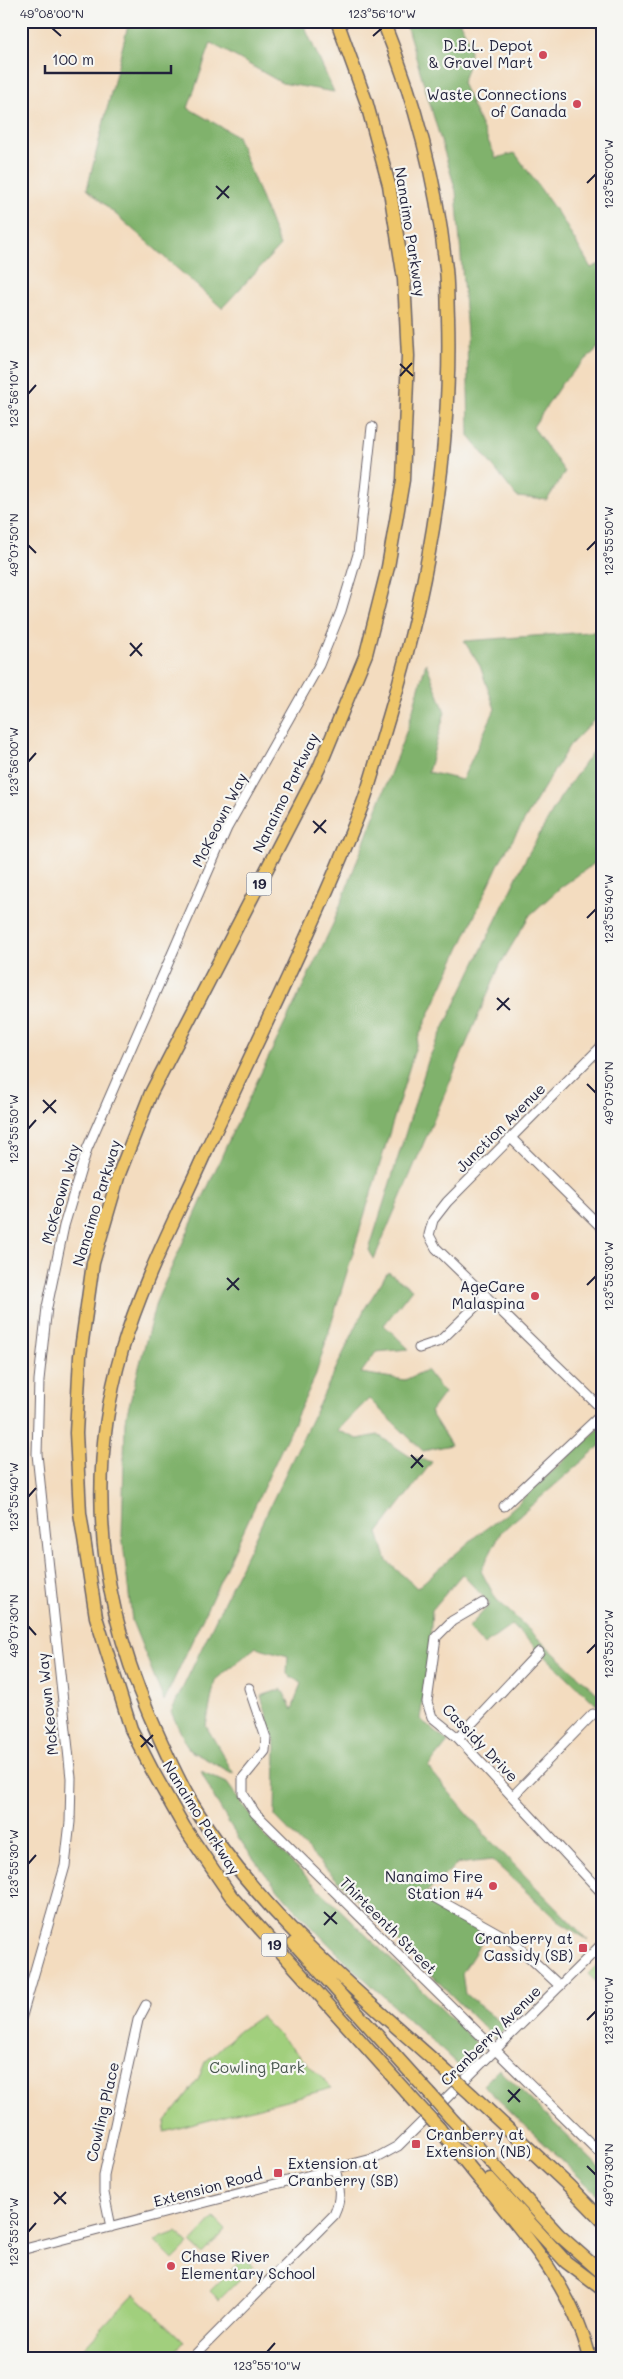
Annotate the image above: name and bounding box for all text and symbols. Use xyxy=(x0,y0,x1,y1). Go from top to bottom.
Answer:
text: 49°08'00"N xyxy=(20,5,84,21)
text: 123°56'10"W xyxy=(348,5,416,21)
place label: D.B.L. Depot & Gravel Mart xyxy=(428,35,533,72)
scale bar xyxy=(45,42,171,74)
text: 100 m xyxy=(52,49,94,69)
marker: D.B.L. Depot & Gravel Mart xyxy=(537,49,549,61)
place label: Waste Connections of Canada xyxy=(426,84,567,121)
marker: Waste Connections of Canada xyxy=(571,98,583,110)
text: 123°56'00"W xyxy=(600,139,616,209)
street label: Nanaimo Parkway xyxy=(391,166,431,298)
text: 123°56'10"W xyxy=(5,360,21,428)
text: 123°55'50"W xyxy=(600,506,616,576)
text: 49°07'50"N xyxy=(5,514,21,576)
text: 123°56'00"W xyxy=(5,727,21,797)
street label: Nanaimo Parkway xyxy=(247,729,323,856)
street label: McKeown Way xyxy=(187,769,252,870)
road number: 19 xyxy=(246,872,272,896)
text: 123°55'40"W xyxy=(600,874,616,944)
text: 49°07'50"N xyxy=(600,1062,616,1124)
street label: Junction Avenue xyxy=(451,1078,549,1176)
text: 123°55'50"W xyxy=(5,1094,21,1164)
street label: Nanaimo Parkway xyxy=(67,1137,125,1268)
street label: McKeown Way xyxy=(36,1141,84,1246)
text: 123°55'30"W xyxy=(600,1241,616,1311)
place label: AgeCare Malaspina xyxy=(452,1276,525,1313)
marker: AgeCare Malaspina xyxy=(529,1290,541,1302)
text: 123°55'40"W xyxy=(5,1462,21,1532)
text: 49°07'30"N xyxy=(5,1594,21,1658)
text: 123°55'20"W xyxy=(600,1609,616,1679)
street label: McKeown Way xyxy=(32,1652,62,1756)
street label: Cassidy Drive xyxy=(438,1699,523,1786)
street label: Nanaimo Parkway xyxy=(159,1757,245,1879)
text: 123°55'30"W xyxy=(5,1829,21,1899)
place label: Nanaimo Fire Station #4 xyxy=(385,1866,483,1903)
street label: Thirteenth Street xyxy=(336,1872,442,1978)
marker: Nanaimo Fire Station #4 xyxy=(487,1880,499,1892)
place label: Cranberry at Cassidy (SB) xyxy=(475,1928,573,1965)
road number: 19 xyxy=(262,1934,286,1956)
marker: Cranberry at Cassidy (SB) xyxy=(577,1942,589,1954)
text: 123°55'10"W xyxy=(600,1977,616,2045)
street label: Cranberry Avenue xyxy=(436,1981,545,2090)
park label: Cowling Park xyxy=(209,2057,305,2077)
street label: Cowling Place xyxy=(81,2060,123,2164)
place label: Cranberry at Extension (NB) xyxy=(426,2124,531,2161)
marker: Cranberry at Extension (NB) xyxy=(410,2138,422,2150)
text: 49°07'30"N xyxy=(600,2143,616,2207)
place label: Extension at Cranberry (SB) xyxy=(288,2153,398,2190)
street label: Extension Road xyxy=(151,2163,264,2211)
marker: Extension at Cranberry (SB) xyxy=(272,2167,284,2179)
text: 123°55'20"W xyxy=(5,2197,21,2267)
place label: Chase River Elementary School xyxy=(181,2246,316,2283)
marker: Chase River Elementary School xyxy=(165,2260,177,2272)
text: 123°55'10"W xyxy=(233,2357,301,2373)

